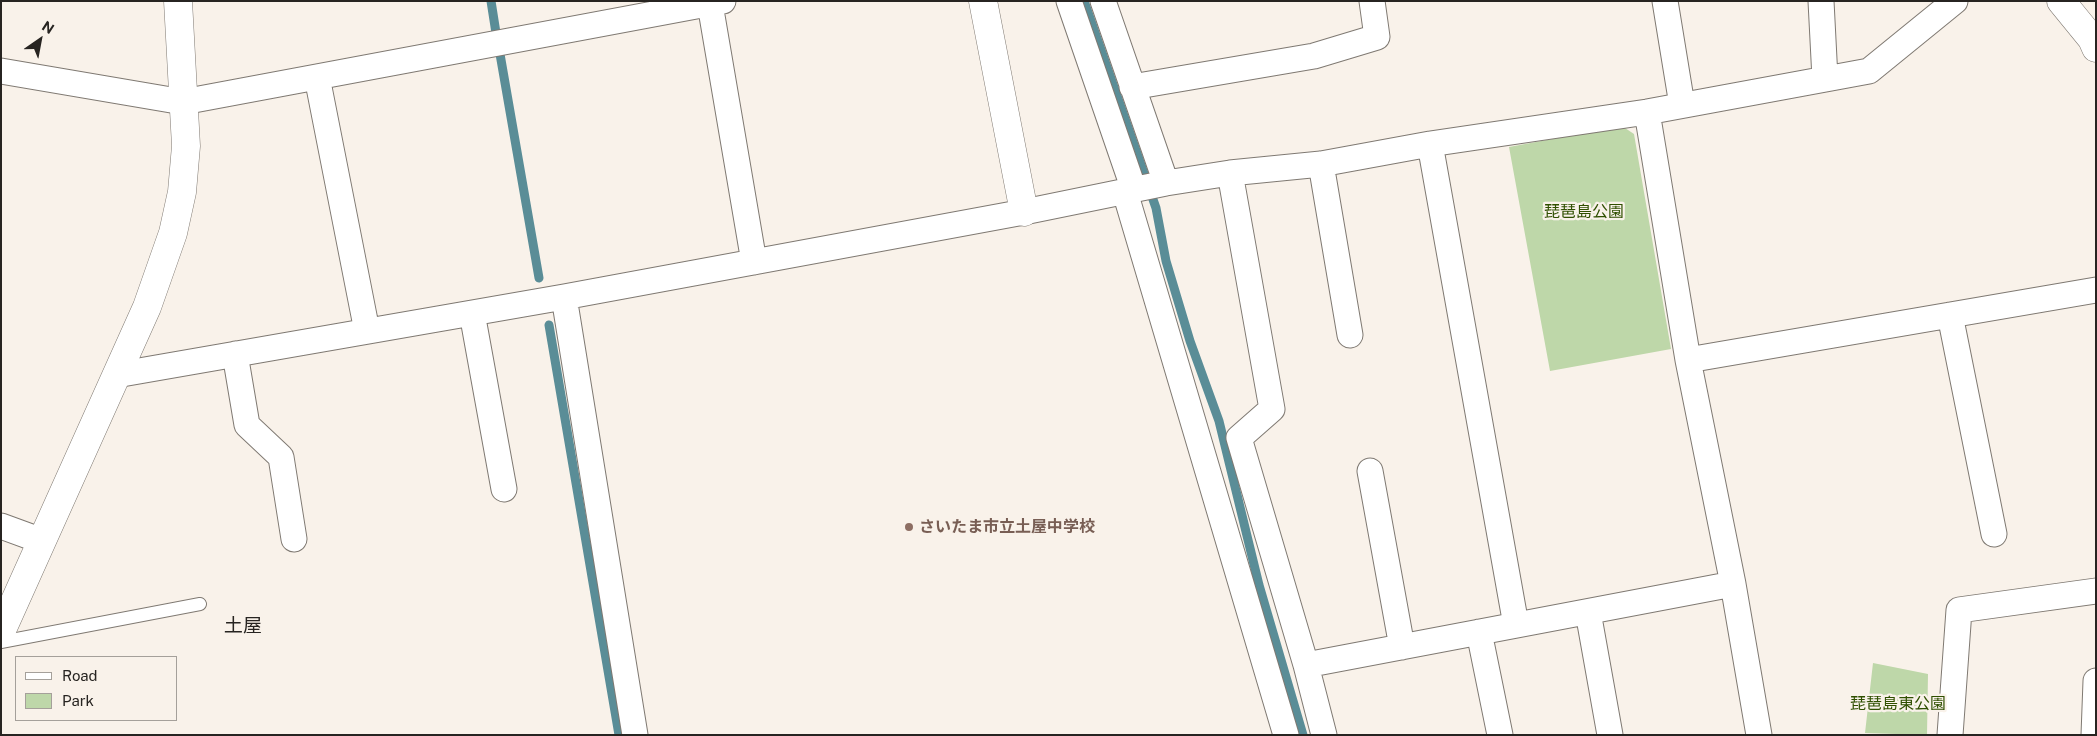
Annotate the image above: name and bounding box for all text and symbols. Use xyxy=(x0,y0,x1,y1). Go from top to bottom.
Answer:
north arrow xyxy=(15,15,65,65)
text: N xyxy=(39,18,57,37)
park label: 琵琶島公園 xyxy=(1544,202,1624,222)
place label: さいたま市立土屋中学校 xyxy=(919,517,1095,537)
marker: さいたま市立土屋中学校 xyxy=(903,521,915,533)
district label: 土屋 xyxy=(224,615,262,637)
legend xyxy=(15,656,178,721)
text: Road xyxy=(62,667,98,684)
text: Park xyxy=(62,692,94,709)
park label: 琵琶島東公園 xyxy=(1850,694,1946,714)

